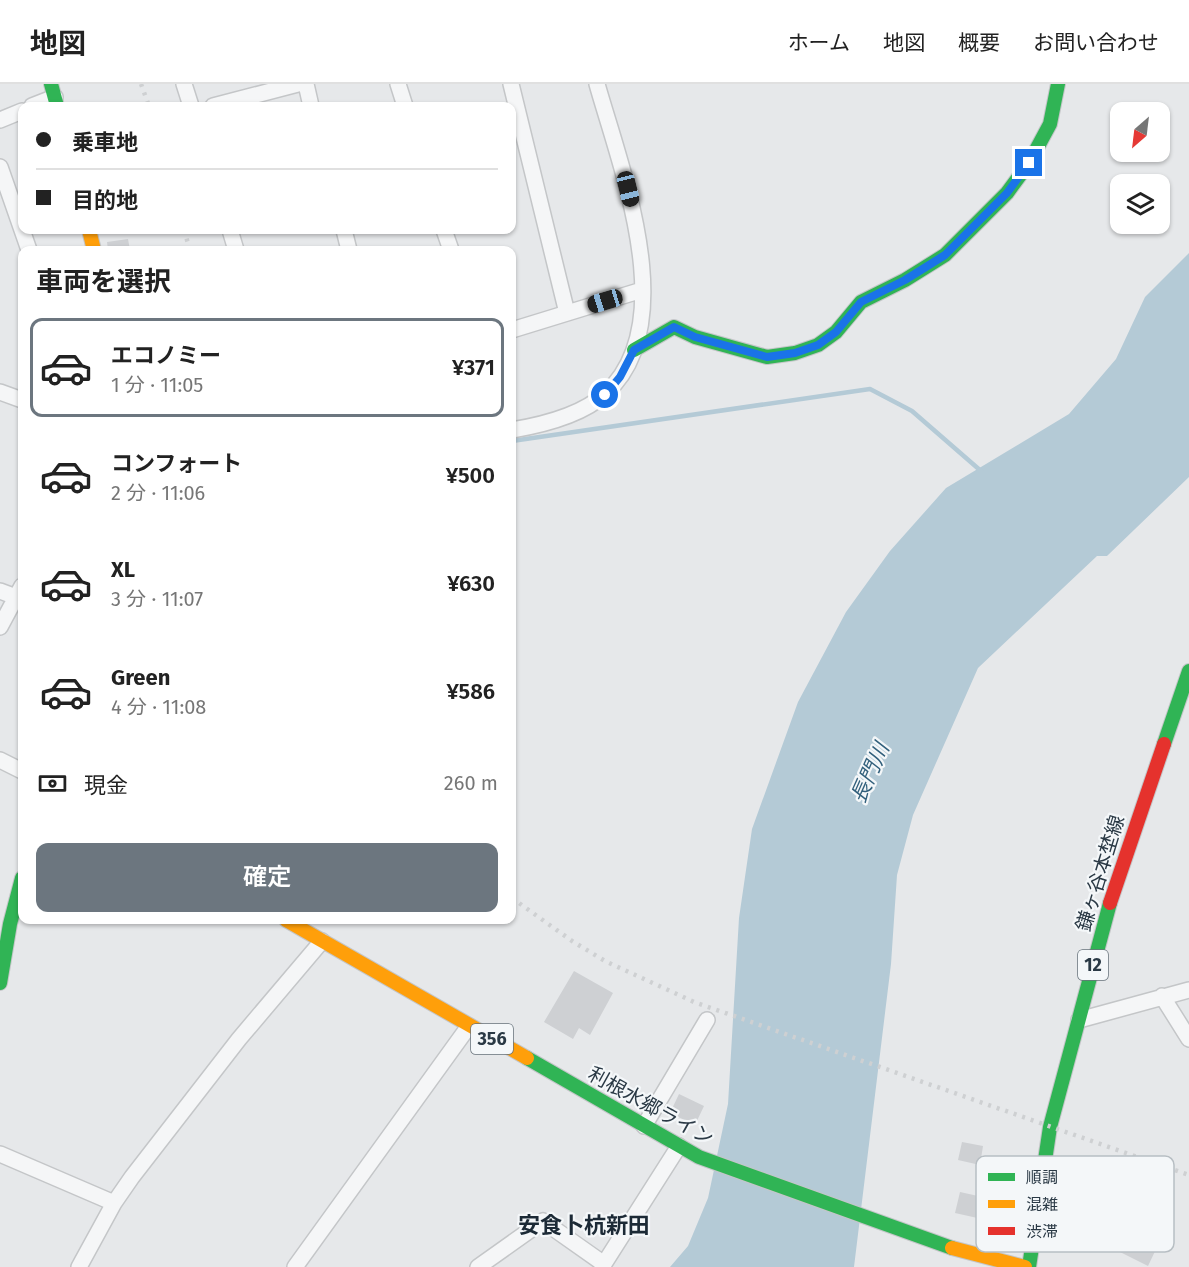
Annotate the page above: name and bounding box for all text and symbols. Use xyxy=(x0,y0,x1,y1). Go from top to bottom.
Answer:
text: 地図 xyxy=(30,27,86,60)
text: ホーム xyxy=(788,30,850,56)
text: 地図 xyxy=(883,30,925,56)
text: 概要 xyxy=(958,30,1000,56)
text: お問い合わせ xyxy=(1033,30,1159,56)
north arrow xyxy=(1110,102,1170,162)
map controls xyxy=(1110,102,1170,234)
text: 乗車地 xyxy=(72,129,138,156)
route end xyxy=(1015,149,1042,176)
car xyxy=(615,169,641,209)
button: layers xyxy=(1110,174,1170,234)
text: 目的地 xyxy=(72,187,138,214)
text: 車両を選択 xyxy=(36,266,171,298)
car xyxy=(585,287,625,315)
icon: car xyxy=(39,341,93,395)
text: エコノミー xyxy=(111,342,221,369)
text: ¥371 xyxy=(452,354,495,381)
text: 1 分 · 11:05 xyxy=(111,373,203,397)
route start xyxy=(591,381,618,408)
icon: car xyxy=(39,449,93,503)
text: コンフォート xyxy=(111,450,242,477)
text: ¥500 xyxy=(446,462,495,489)
text: 2 分 · 11:06 xyxy=(111,481,205,505)
text: XL xyxy=(111,556,135,583)
icon: car xyxy=(39,557,93,611)
text: ¥630 xyxy=(447,570,495,597)
text: 3 分 · 11:07 xyxy=(111,587,203,611)
text: Green xyxy=(111,664,170,691)
icon: car xyxy=(39,665,93,719)
text: ¥586 xyxy=(446,678,495,705)
text: 4 分 · 11:08 xyxy=(111,695,206,719)
water label: 長門川 xyxy=(845,737,896,807)
icon: cash xyxy=(36,767,69,800)
text: 260 m xyxy=(444,771,498,795)
text: 現金 xyxy=(84,772,128,799)
street label: 鎌ヶ谷本埜線 xyxy=(1071,812,1129,934)
button: 確定 xyxy=(36,843,498,912)
road number: 12 xyxy=(1078,950,1108,980)
road number: 356 xyxy=(471,1024,513,1054)
street label: 利根水郷ライン xyxy=(584,1062,718,1150)
legend xyxy=(976,1156,1174,1252)
text: 順調 xyxy=(1026,1168,1058,1187)
text: 混雑 xyxy=(1026,1195,1058,1214)
district label: 安食卜杭新田 xyxy=(518,1212,650,1239)
text: 渋滞 xyxy=(1026,1222,1058,1241)

